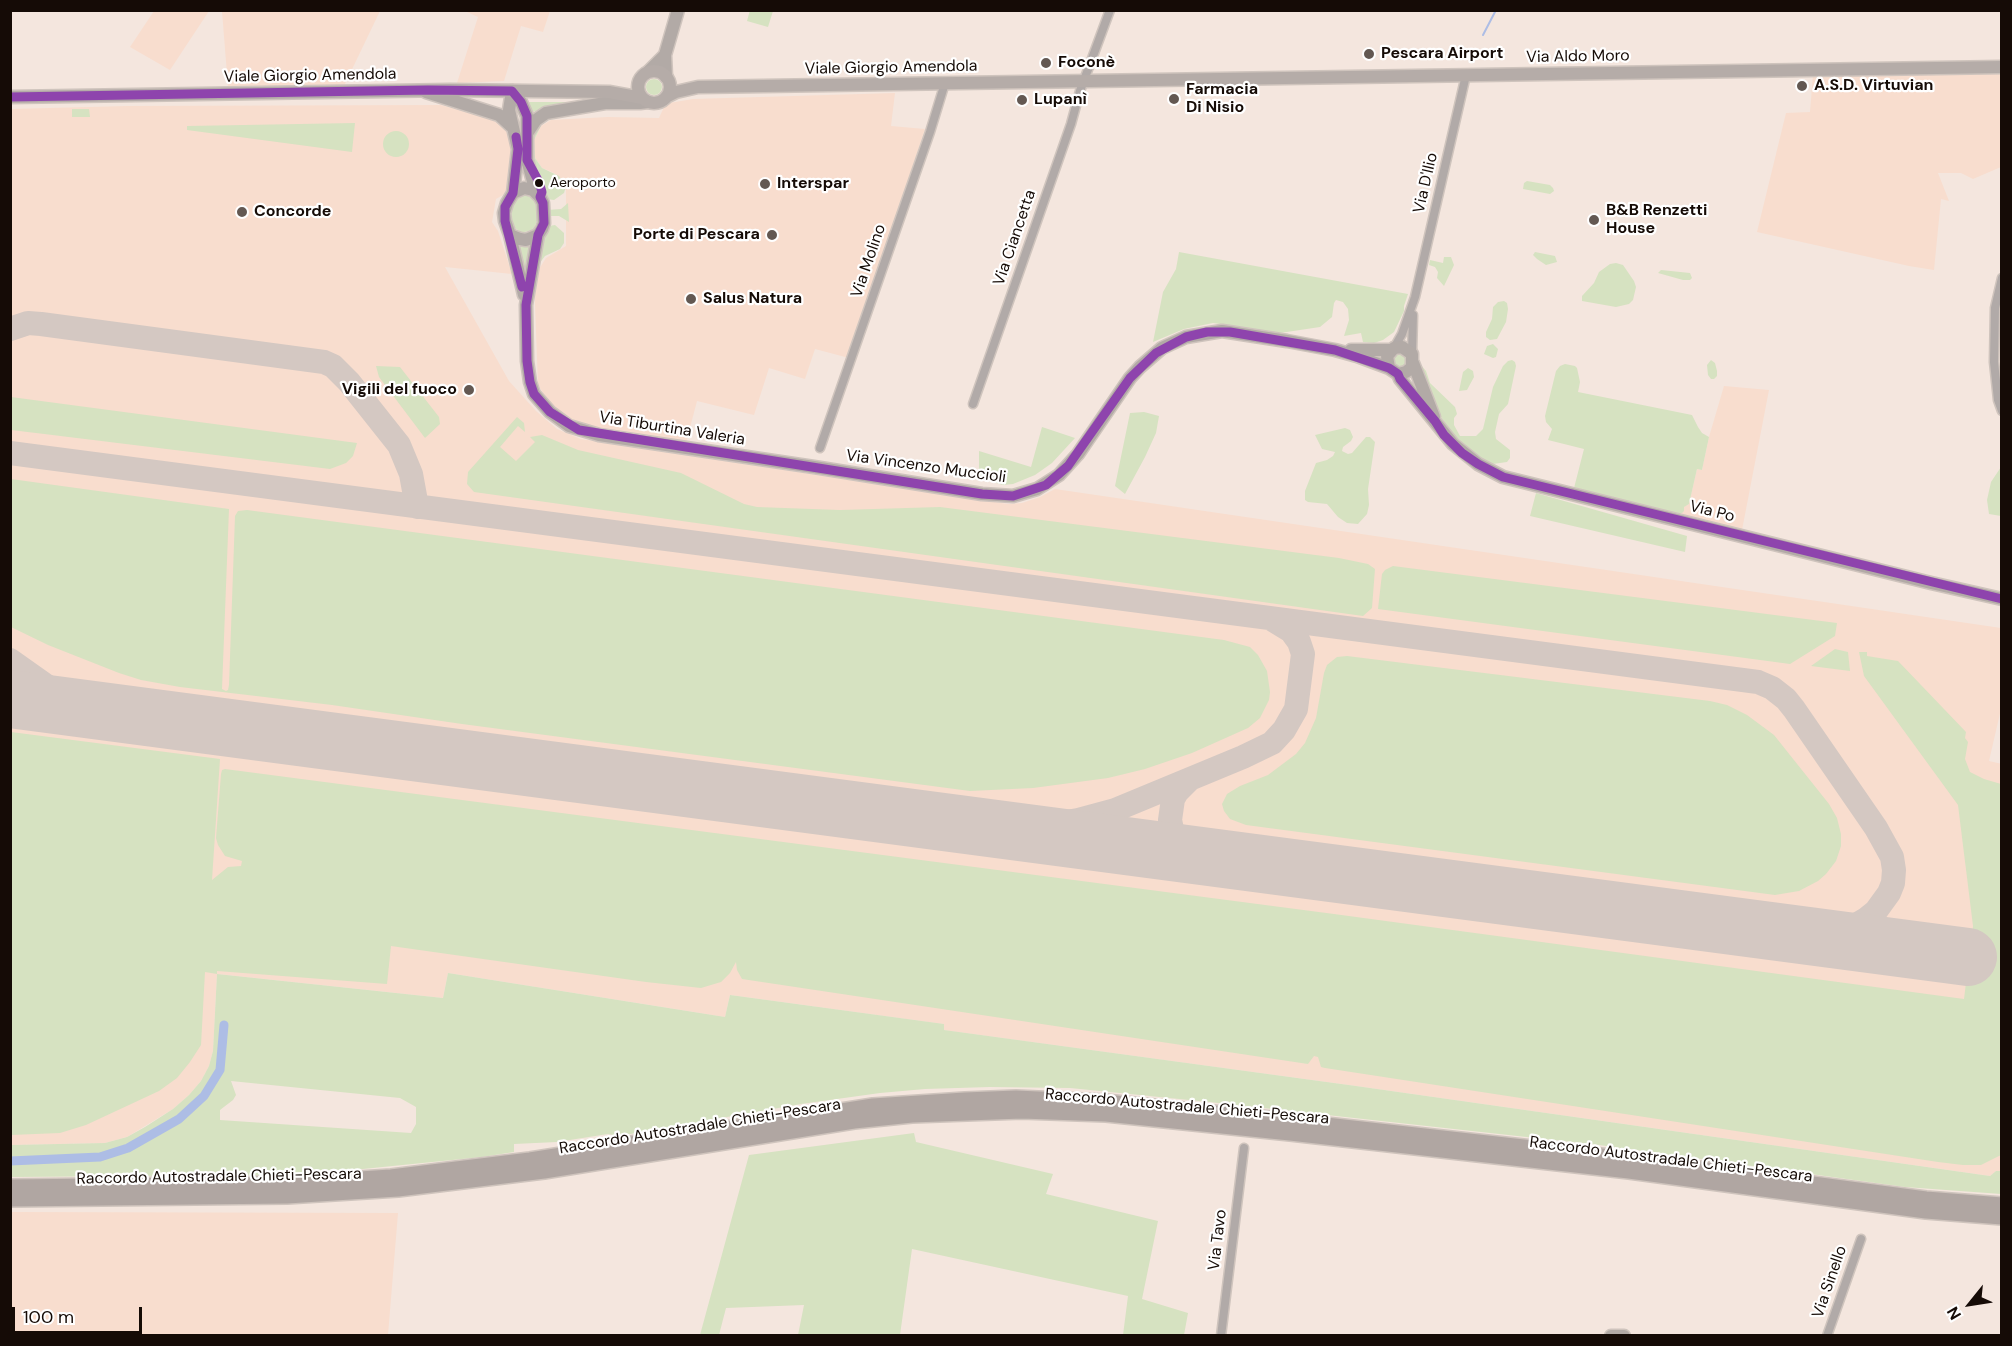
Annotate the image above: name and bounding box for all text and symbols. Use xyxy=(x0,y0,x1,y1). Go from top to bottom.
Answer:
place label: Pescara Airport xyxy=(1381,44,1503,64)
street label: Via Aldo Moro xyxy=(1526,46,1630,68)
marker: Pescara Airport xyxy=(1362,47,1376,61)
place label: Foconè xyxy=(1058,53,1115,73)
marker: Foconè xyxy=(1039,56,1053,70)
street label: Viale Giorgio Amendola xyxy=(804,57,978,79)
street label: Viale Giorgio Amendola xyxy=(223,65,397,87)
place label: A.S.D. Virtuvian xyxy=(1814,76,1933,96)
marker: A.S.D. Virtuvian xyxy=(1795,79,1809,93)
place label: Farmacia Di Nisio xyxy=(1186,80,1258,118)
place label: Lupanì xyxy=(1034,90,1087,110)
marker: Farmacia Di Nisio xyxy=(1167,92,1181,106)
marker: Lupanì xyxy=(1015,93,1029,107)
street label: Via D'Ilio xyxy=(1410,151,1442,215)
place label: Interspar xyxy=(777,174,849,194)
place label: Aeroporto xyxy=(550,175,616,191)
marker: Aeroporto xyxy=(533,177,545,189)
marker: Interspar xyxy=(758,177,772,191)
street label: Via Ciancetta xyxy=(990,188,1040,288)
place label: B&B Renzetti House xyxy=(1606,201,1707,239)
place label: Concorde xyxy=(254,202,331,222)
marker: Concorde xyxy=(235,205,249,219)
marker: B&B Renzetti House xyxy=(1587,213,1601,227)
street label: Via Molino xyxy=(847,222,891,300)
place label: Porte di Pescara xyxy=(633,225,760,245)
marker: Porte di Pescara xyxy=(765,228,779,242)
place label: Salus Natura xyxy=(703,289,802,309)
marker: Salus Natura xyxy=(684,292,698,306)
place label: Vigili del fuoco xyxy=(342,380,457,400)
marker: Vigili del fuoco xyxy=(462,383,476,397)
street label: Via Tiburtina Valeria xyxy=(598,408,746,450)
street label: Via Vincenzo Muccioli xyxy=(845,446,1007,488)
street label: Via Po xyxy=(1687,497,1737,527)
street label: Raccordo Autostradale Chieti-Pescara xyxy=(1044,1085,1330,1129)
street label: Raccordo Autostradale Chieti-Pescara xyxy=(558,1095,842,1159)
street label: Raccordo Autostradale Chieti-Pescara xyxy=(1528,1133,1814,1187)
street label: Raccordo Autostradale Chieti-Pescara xyxy=(76,1165,362,1189)
street label: Via Tavo xyxy=(1205,1208,1231,1272)
street label: Via Sinello xyxy=(1809,1243,1851,1321)
north arrow xyxy=(1940,1274,2000,1334)
scale bar xyxy=(15,1295,146,1333)
text: N xyxy=(1942,1303,1966,1324)
text: 100 m xyxy=(23,1305,74,1329)

